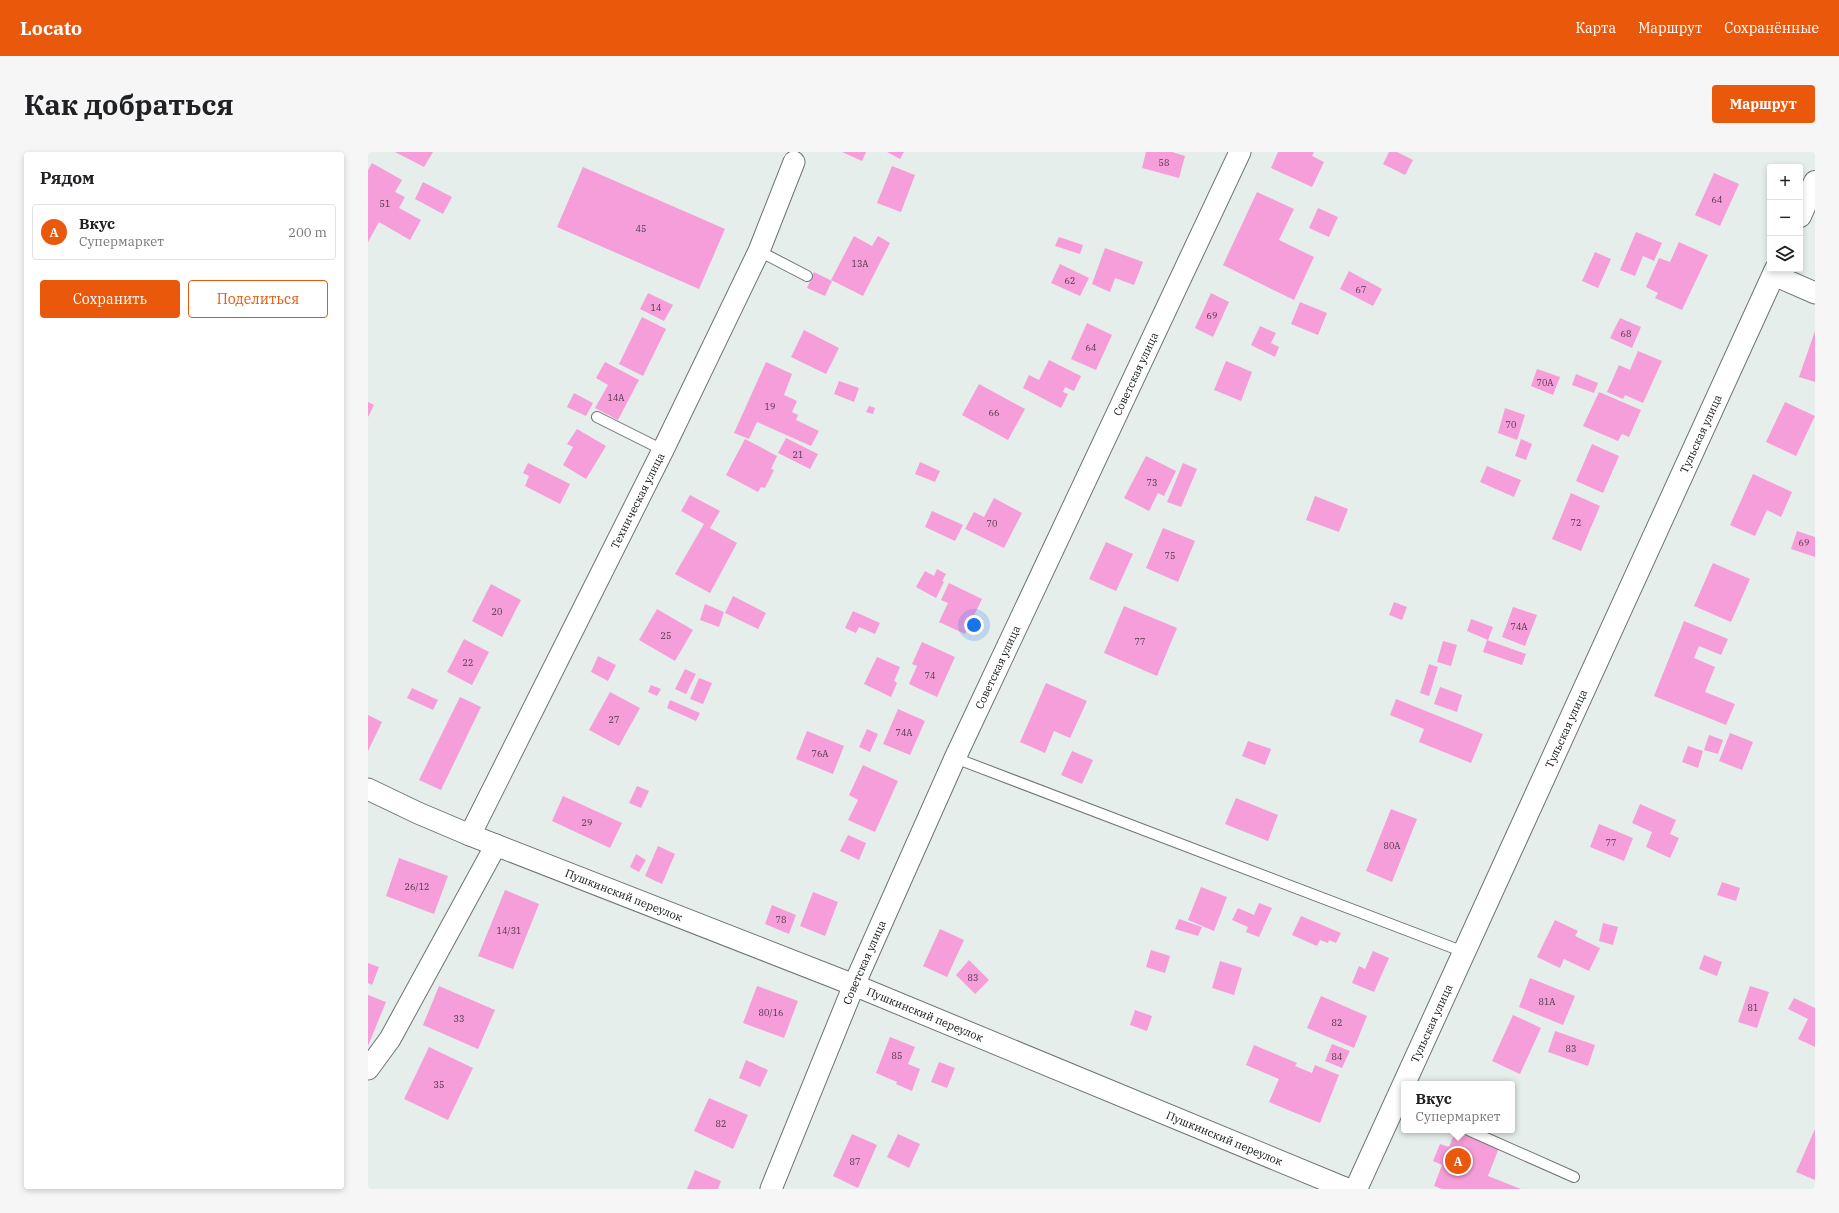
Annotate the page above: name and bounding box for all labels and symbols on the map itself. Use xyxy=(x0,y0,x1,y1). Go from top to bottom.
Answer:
house number: 58 xyxy=(1159,157,1169,168)
house number: 64 xyxy=(1712,194,1722,205)
house number: 51 xyxy=(380,198,390,209)
house number: 45 xyxy=(636,223,646,234)
house number: 13А xyxy=(852,258,869,269)
house number: 62 xyxy=(1065,275,1075,286)
house number: 67 xyxy=(1356,284,1366,295)
house number: 14 xyxy=(651,302,661,313)
house number: 69 xyxy=(1207,310,1217,321)
house number: 68 xyxy=(1621,328,1631,339)
street label: Советская улица xyxy=(1110,330,1161,418)
house number: 64 xyxy=(1086,342,1096,353)
house number: 70А xyxy=(1537,377,1554,388)
house number: 14А xyxy=(608,392,625,403)
street label: Тульская улица xyxy=(1677,392,1725,476)
house number: 19 xyxy=(765,401,775,412)
house number: 66 xyxy=(989,407,999,418)
house number: 70 xyxy=(1506,419,1516,430)
house number: 21 xyxy=(793,449,803,460)
street label: Техническая улица xyxy=(608,450,668,551)
house number: 73 xyxy=(1147,477,1157,488)
house number: 72 xyxy=(1571,517,1581,528)
house number: 70 xyxy=(987,518,997,529)
house number: 69 xyxy=(1799,537,1809,548)
house number: 75 xyxy=(1165,550,1175,561)
house number: 20 xyxy=(492,606,502,617)
your location xyxy=(964,615,984,635)
house number: 74А xyxy=(1511,621,1528,632)
street label: Советская улица xyxy=(972,623,1023,711)
house number: 25 xyxy=(661,630,671,641)
house number: 77 xyxy=(1135,636,1145,647)
house number: 22 xyxy=(463,657,473,668)
house number: 74 xyxy=(925,670,935,681)
street label: Тульская улица xyxy=(1542,687,1590,770)
house number: 27 xyxy=(609,714,619,725)
house number: 74А xyxy=(896,727,913,738)
house number: 76А xyxy=(812,748,829,759)
house number: 29 xyxy=(582,817,592,828)
house number: 77 xyxy=(1606,837,1616,848)
house number: 80А xyxy=(1384,840,1401,851)
street label: Пушкинский переулок xyxy=(563,866,685,925)
house number: 26/12 xyxy=(405,881,429,892)
house number: 78 xyxy=(776,914,786,925)
street label: Советская улица xyxy=(840,918,889,1007)
house number: 14/31 xyxy=(497,925,521,936)
house number: 83 xyxy=(968,972,978,983)
street label: Тульская улица xyxy=(1408,982,1456,1065)
street label: Пушкинский переулок xyxy=(865,984,986,1045)
house number: 81А xyxy=(1539,996,1556,1007)
house number: 81 xyxy=(1748,1002,1758,1013)
house number: 80/16 xyxy=(759,1007,783,1018)
house number: 33 xyxy=(454,1013,464,1024)
house number: 82 xyxy=(1332,1017,1342,1028)
house number: 83 xyxy=(1566,1043,1576,1054)
house number: 85 xyxy=(892,1050,902,1061)
house number: 84 xyxy=(1332,1051,1342,1062)
house number: 35 xyxy=(434,1079,444,1090)
street label: Пушкинский переулок xyxy=(1164,1108,1285,1169)
house number: 82 xyxy=(716,1118,726,1129)
pin: A xyxy=(1445,1146,1471,1176)
house number: 87 xyxy=(850,1156,860,1167)

